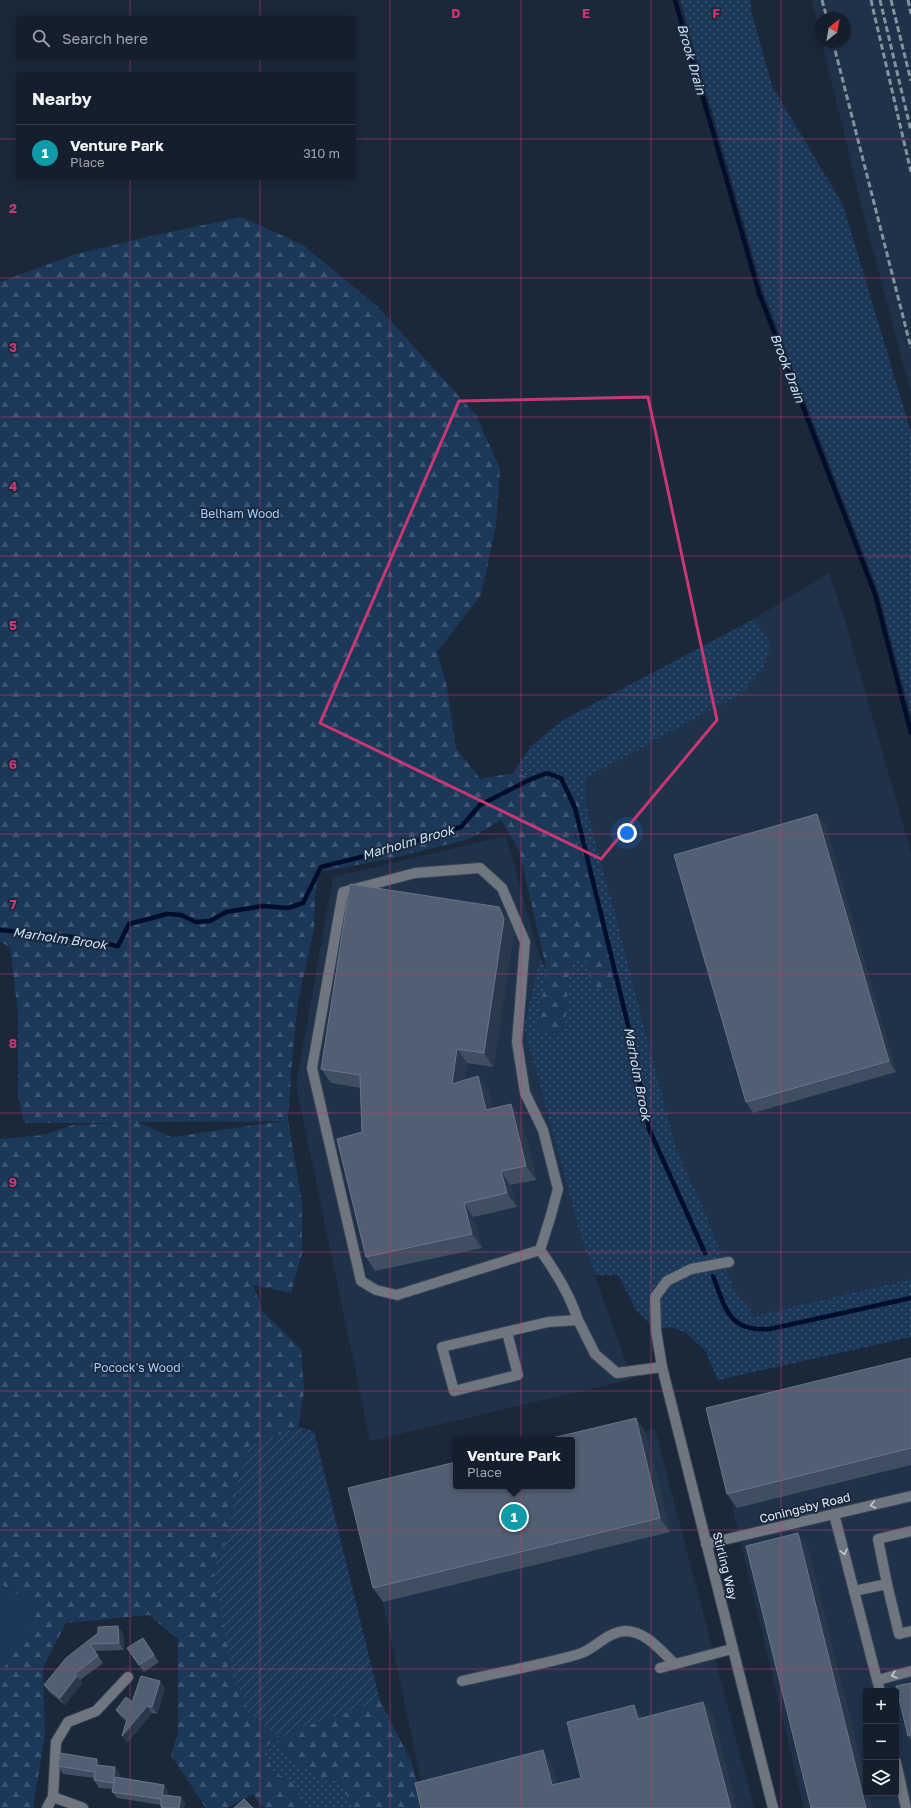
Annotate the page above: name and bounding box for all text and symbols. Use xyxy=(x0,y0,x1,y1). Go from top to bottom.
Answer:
text: D xyxy=(451,5,461,21)
text: E xyxy=(582,5,590,21)
text: F xyxy=(712,5,720,21)
north arrow xyxy=(815,12,851,48)
search box xyxy=(16,16,356,60)
water label: Brook Drain xyxy=(674,22,710,97)
icon: search xyxy=(30,27,52,49)
text: Search here xyxy=(62,29,148,47)
text: Nearby xyxy=(32,88,92,109)
text: Venture Park xyxy=(70,136,164,154)
text: 1 xyxy=(42,145,48,161)
text: 310 m xyxy=(303,145,340,161)
text: Place xyxy=(70,154,105,170)
text: 2 xyxy=(9,200,17,216)
water label: Brook Drain xyxy=(768,331,809,406)
text: 3 xyxy=(9,339,17,355)
text: 4 xyxy=(9,478,17,494)
park label: Belham Wood xyxy=(200,506,280,521)
text: 5 xyxy=(9,617,17,633)
text: 6 xyxy=(9,756,17,772)
water label: Marholm Brook xyxy=(360,821,457,863)
your location xyxy=(617,823,637,843)
text: 7 xyxy=(9,896,17,912)
water label: Marholm Brook xyxy=(12,923,110,953)
water label: Marholm Brook xyxy=(621,1026,655,1124)
text: 8 xyxy=(9,1035,17,1051)
text: 9 xyxy=(9,1174,17,1190)
park label: Pocock's Wood xyxy=(93,1360,181,1375)
popup xyxy=(453,1437,575,1489)
text: Venture Park xyxy=(467,1446,561,1464)
text: Place xyxy=(467,1464,502,1480)
street label: Coningsby Road xyxy=(758,1489,852,1526)
one-way arrow xyxy=(870,1500,876,1508)
pin: 1 xyxy=(501,1502,527,1532)
street label: Stirling Way xyxy=(710,1530,741,1602)
one-way arrow xyxy=(839,1548,847,1555)
one-way arrow xyxy=(891,1670,898,1679)
map controls xyxy=(863,1688,899,1796)
button: + xyxy=(863,1688,899,1724)
button: − xyxy=(863,1724,899,1760)
button: layers xyxy=(863,1760,899,1796)

